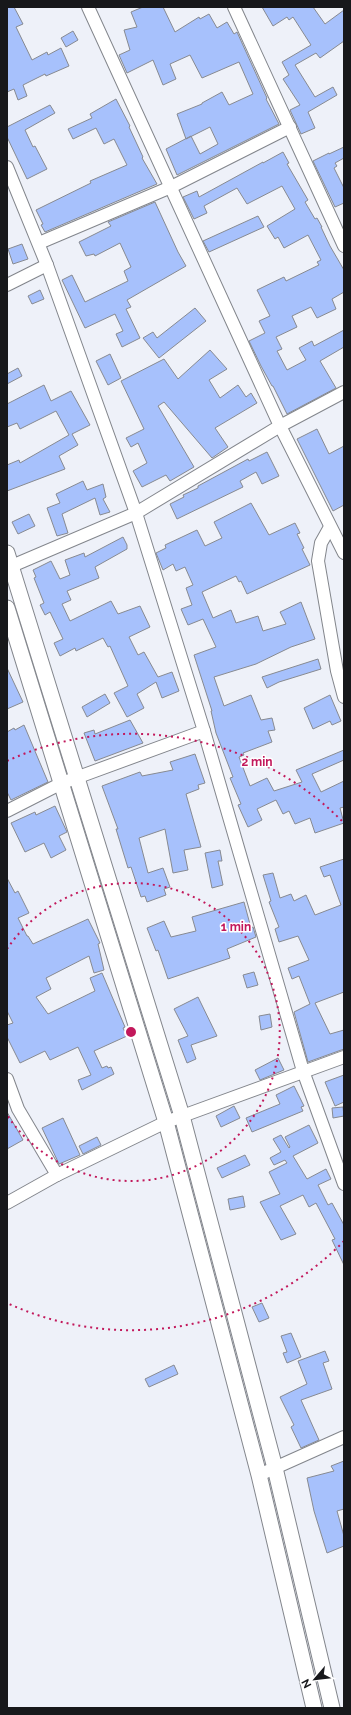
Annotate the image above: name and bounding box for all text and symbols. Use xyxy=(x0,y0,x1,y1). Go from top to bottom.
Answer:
text: 2 min xyxy=(241,755,273,769)
text: 1 min xyxy=(221,920,251,934)
centre of rings xyxy=(124,1025,138,1039)
north arrow xyxy=(295,1659,335,1699)
text: N xyxy=(299,1677,314,1690)

